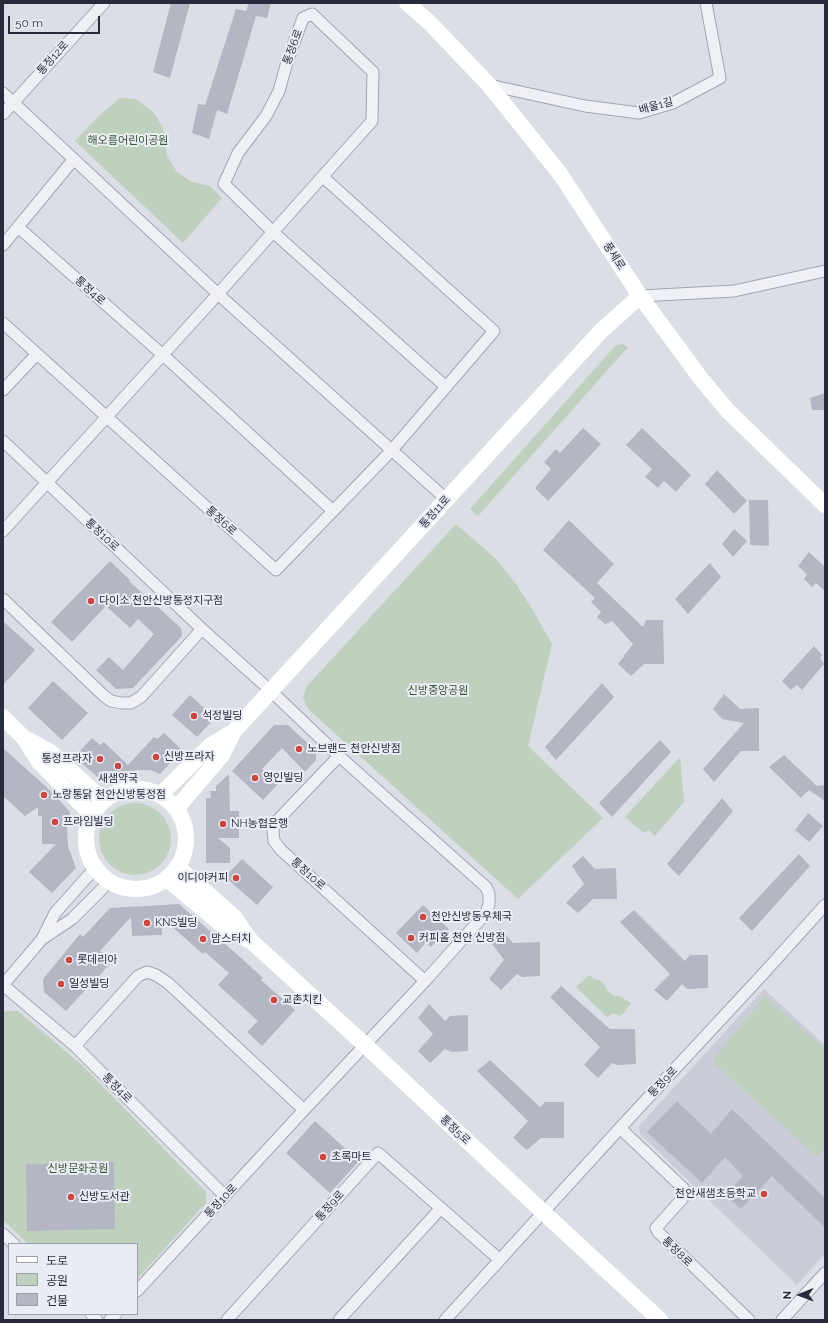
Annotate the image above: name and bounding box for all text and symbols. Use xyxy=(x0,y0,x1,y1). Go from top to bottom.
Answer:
scale bar xyxy=(10,8,102,34)
text: 50 m xyxy=(15,16,43,30)
street label: 통정6로 xyxy=(280,27,306,67)
street label: 통정12로 xyxy=(34,38,72,78)
street label: 배울1길 xyxy=(637,95,675,117)
park label: 해오름어린이공원 xyxy=(88,134,168,148)
street label: 풍세로 xyxy=(600,240,628,272)
street label: 통정4로 xyxy=(72,274,108,308)
street label: 통정11로 xyxy=(417,493,453,531)
street label: 통정6로 xyxy=(203,504,239,538)
street label: 통정10로 xyxy=(82,516,122,554)
place label: 다이소 천안신방통정지구점 xyxy=(99,594,223,608)
marker: 다이소 천안신방통정지구점 xyxy=(86,596,96,606)
park label: 신방중앙공원 xyxy=(408,684,468,698)
place label: 석정빌딩 xyxy=(202,709,242,723)
marker: 석정빌딩 xyxy=(189,711,199,721)
place label: 노브랜드 천안신방점 xyxy=(307,742,401,756)
marker: 노브랜드 천안신방점 xyxy=(294,744,304,754)
place label: 신방프라자 xyxy=(164,750,215,764)
place label: 통정프라자 xyxy=(41,752,92,766)
marker: 신방프라자 xyxy=(151,752,161,762)
marker: 통정프라자 xyxy=(95,754,105,764)
marker: 새샘약국 xyxy=(113,761,123,771)
place label: 영인빌딩 xyxy=(263,771,303,785)
place label: 새샘약국 xyxy=(98,772,138,786)
marker: 영인빌딩 xyxy=(250,773,260,783)
place label: 노랑통닭 천안신방통정점 xyxy=(52,788,166,802)
marker: 노랑통닭 천안신방통정점 xyxy=(39,790,49,800)
place label: 프라임빌딩 xyxy=(63,815,114,829)
marker: 프라임빌딩 xyxy=(50,817,60,827)
place label: NH농협은행 xyxy=(231,817,288,831)
marker: NH농협은행 xyxy=(218,819,228,829)
street label: 통정10로 xyxy=(288,855,328,893)
place label: 이디야커피 xyxy=(177,871,228,885)
marker: 이디야커피 xyxy=(231,873,241,883)
place label: 천안신방동우체국 xyxy=(431,910,512,924)
marker: 천안신방동우체국 xyxy=(418,912,428,922)
place label: KNS빌딩 xyxy=(155,916,197,930)
marker: KNS빌딩 xyxy=(142,918,152,928)
place label: 커피홀 천안 신방점 xyxy=(419,931,506,945)
place label: 맘스터치 xyxy=(211,932,251,946)
marker: 커피홀 천안 신방점 xyxy=(406,933,416,943)
marker: 맘스터치 xyxy=(198,934,208,944)
place label: 롯데리아 xyxy=(77,953,117,967)
marker: 롯데리아 xyxy=(64,955,74,965)
place label: 일성빌딩 xyxy=(69,977,109,991)
marker: 일성빌딩 xyxy=(56,979,66,989)
place label: 교촌치킨 xyxy=(282,993,322,1007)
marker: 교촌치킨 xyxy=(269,995,279,1005)
street label: 통정9로 xyxy=(646,1064,680,1100)
street label: 통정4로 xyxy=(99,1070,135,1106)
street label: 통정5로 xyxy=(437,1113,473,1147)
place label: 초록마트 xyxy=(331,1150,371,1164)
marker: 초록마트 xyxy=(318,1152,328,1162)
park label: 신방문화공원 xyxy=(48,1162,108,1176)
street label: 통정10로 xyxy=(202,1181,240,1221)
place label: 천안새샘초등학교 xyxy=(675,1187,756,1201)
street label: 통정9로 xyxy=(313,1188,347,1224)
marker: 천안새샘초등학교 xyxy=(759,1189,769,1199)
place label: 신방도서관 xyxy=(79,1190,130,1204)
marker: 신방도서관 xyxy=(66,1192,76,1202)
street label: 통정8로 xyxy=(659,1234,695,1270)
legend xyxy=(8,1243,138,1315)
text: 도로 xyxy=(46,1254,68,1268)
text: 공원 xyxy=(46,1274,68,1288)
north arrow xyxy=(780,1275,820,1315)
text: N xyxy=(781,1291,794,1300)
text: 건물 xyxy=(46,1294,68,1308)

